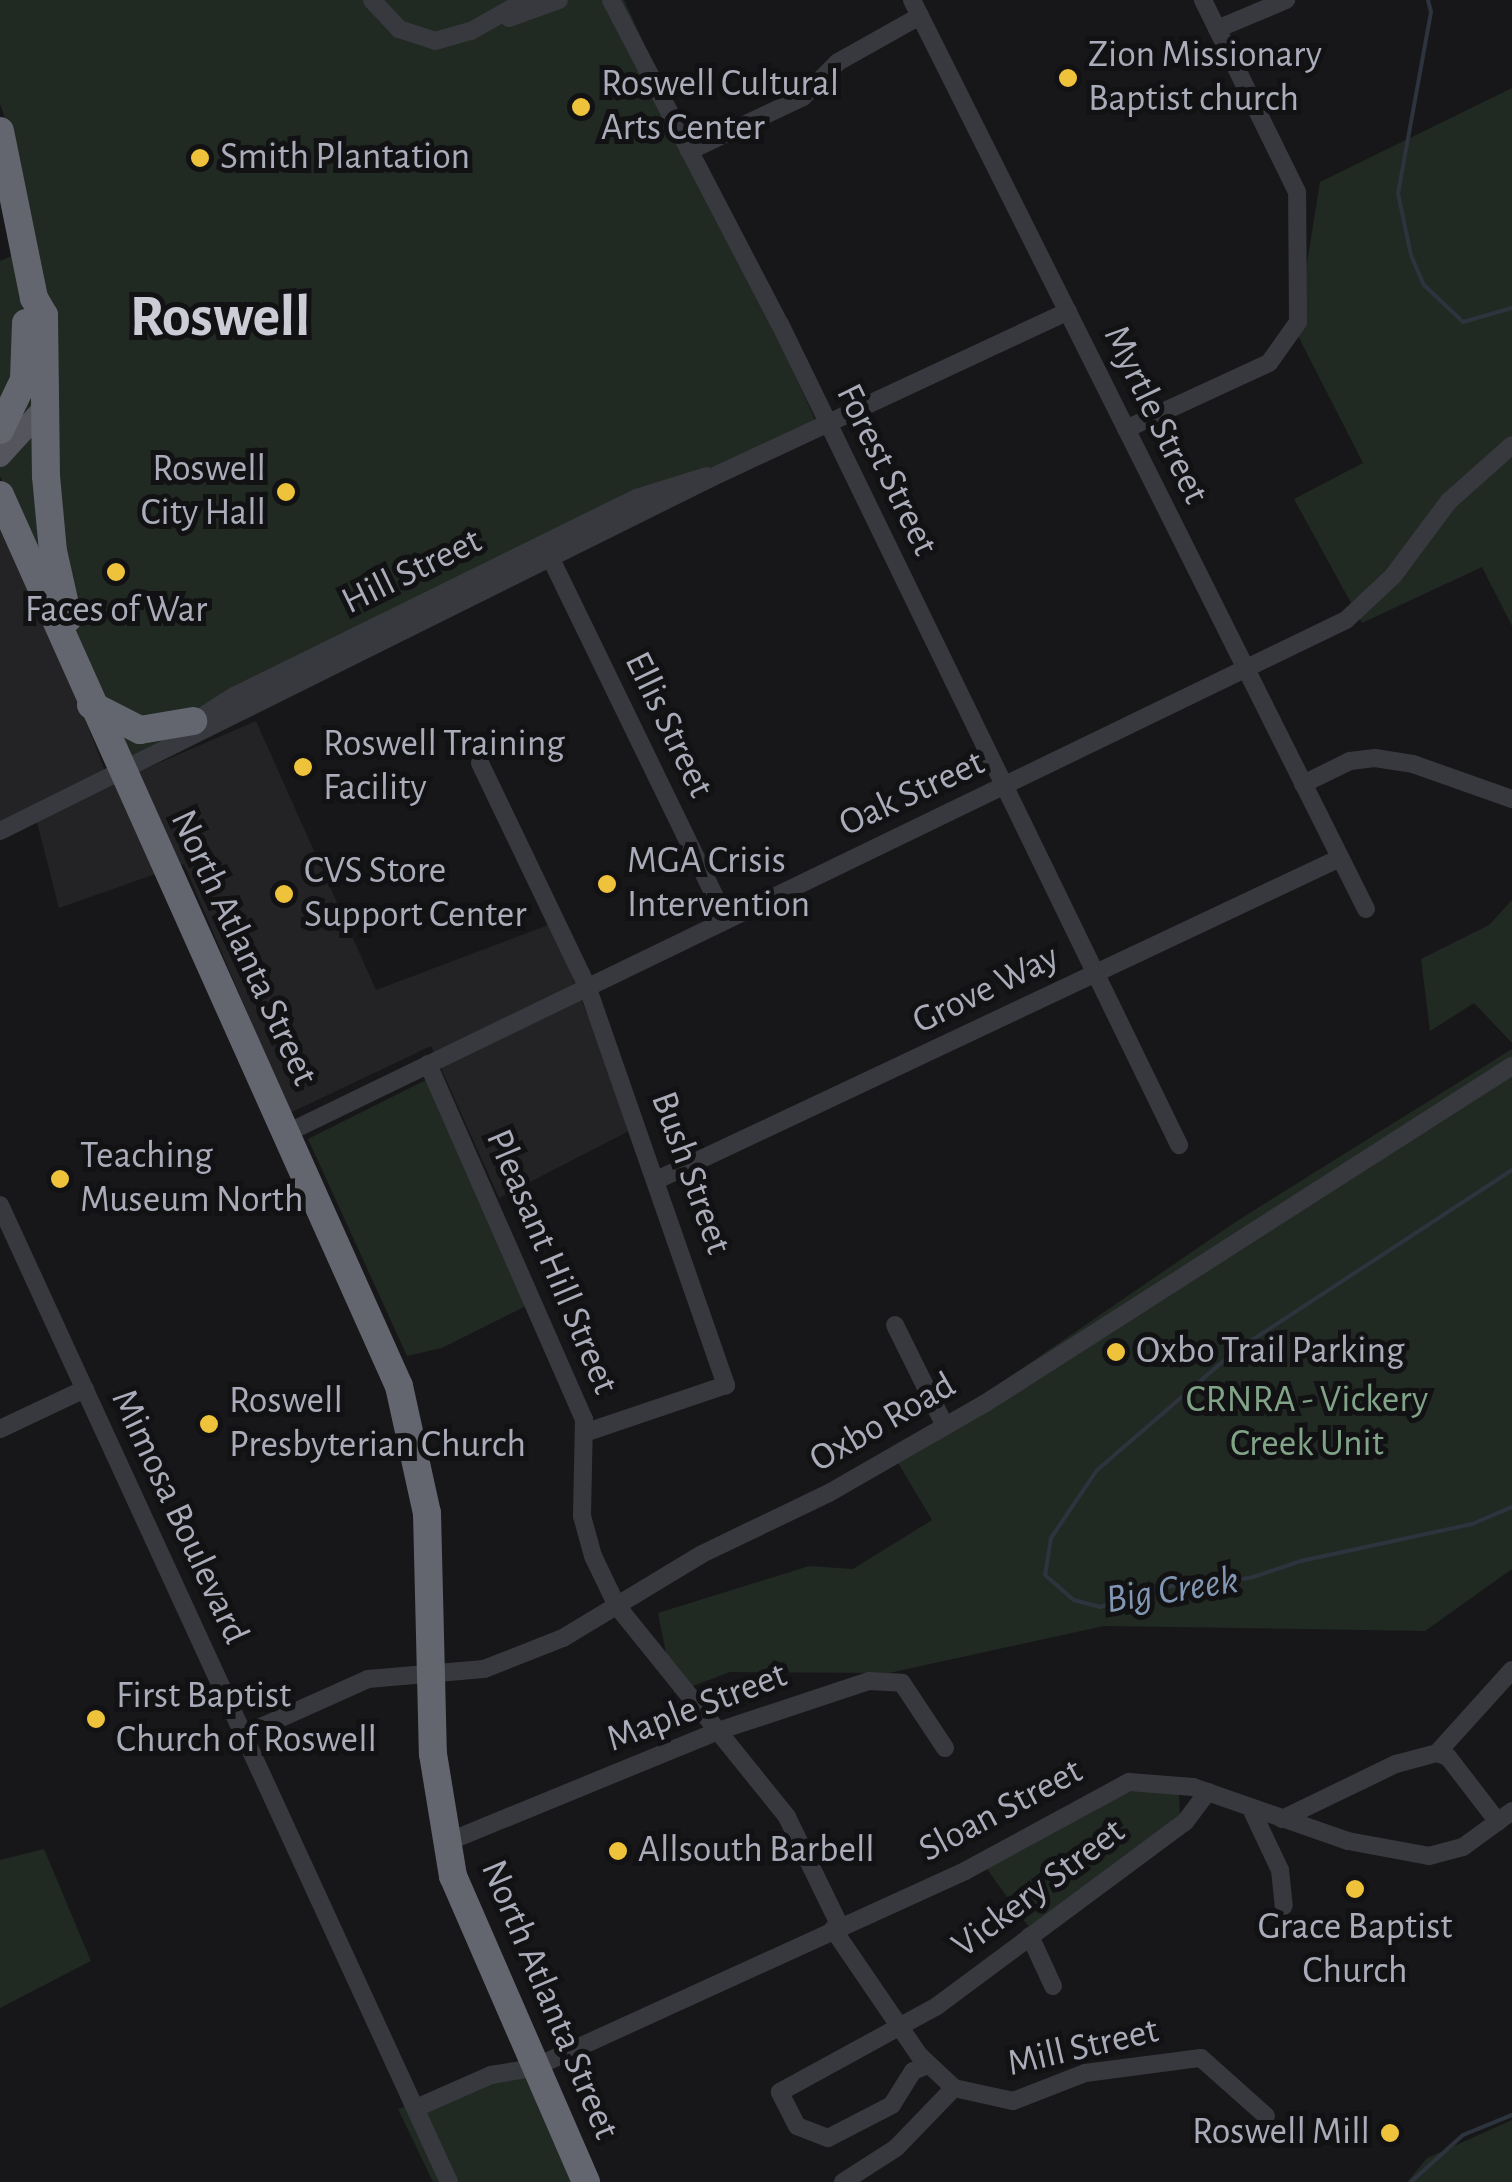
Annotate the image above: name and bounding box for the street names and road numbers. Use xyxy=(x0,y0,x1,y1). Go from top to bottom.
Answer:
street label: Myrtle Street xyxy=(1092,318,1218,512)
street label: Forest Street xyxy=(825,377,947,563)
street label: Hill Street xyxy=(335,519,489,625)
street label: Ellis Street xyxy=(613,645,723,805)
street label: Oak Street xyxy=(832,741,992,847)
street label: North Atlanta Street xyxy=(159,803,327,1093)
street label: Grove Way xyxy=(905,935,1067,1045)
street label: Bush Street xyxy=(640,1086,740,1260)
street label: Pleasant Hill Street xyxy=(475,1123,627,1401)
street label: Oxbo Road xyxy=(802,1363,964,1483)
street label: Mimosa Boulevard xyxy=(100,1382,258,1652)
street label: Maple Street xyxy=(601,1653,793,1763)
street label: Sloan Street xyxy=(912,1749,1090,1873)
street label: Vickery Street xyxy=(944,1809,1134,1969)
street label: North Atlanta Street xyxy=(470,1854,628,2146)
street label: Mill Street xyxy=(1003,2009,1163,2087)

